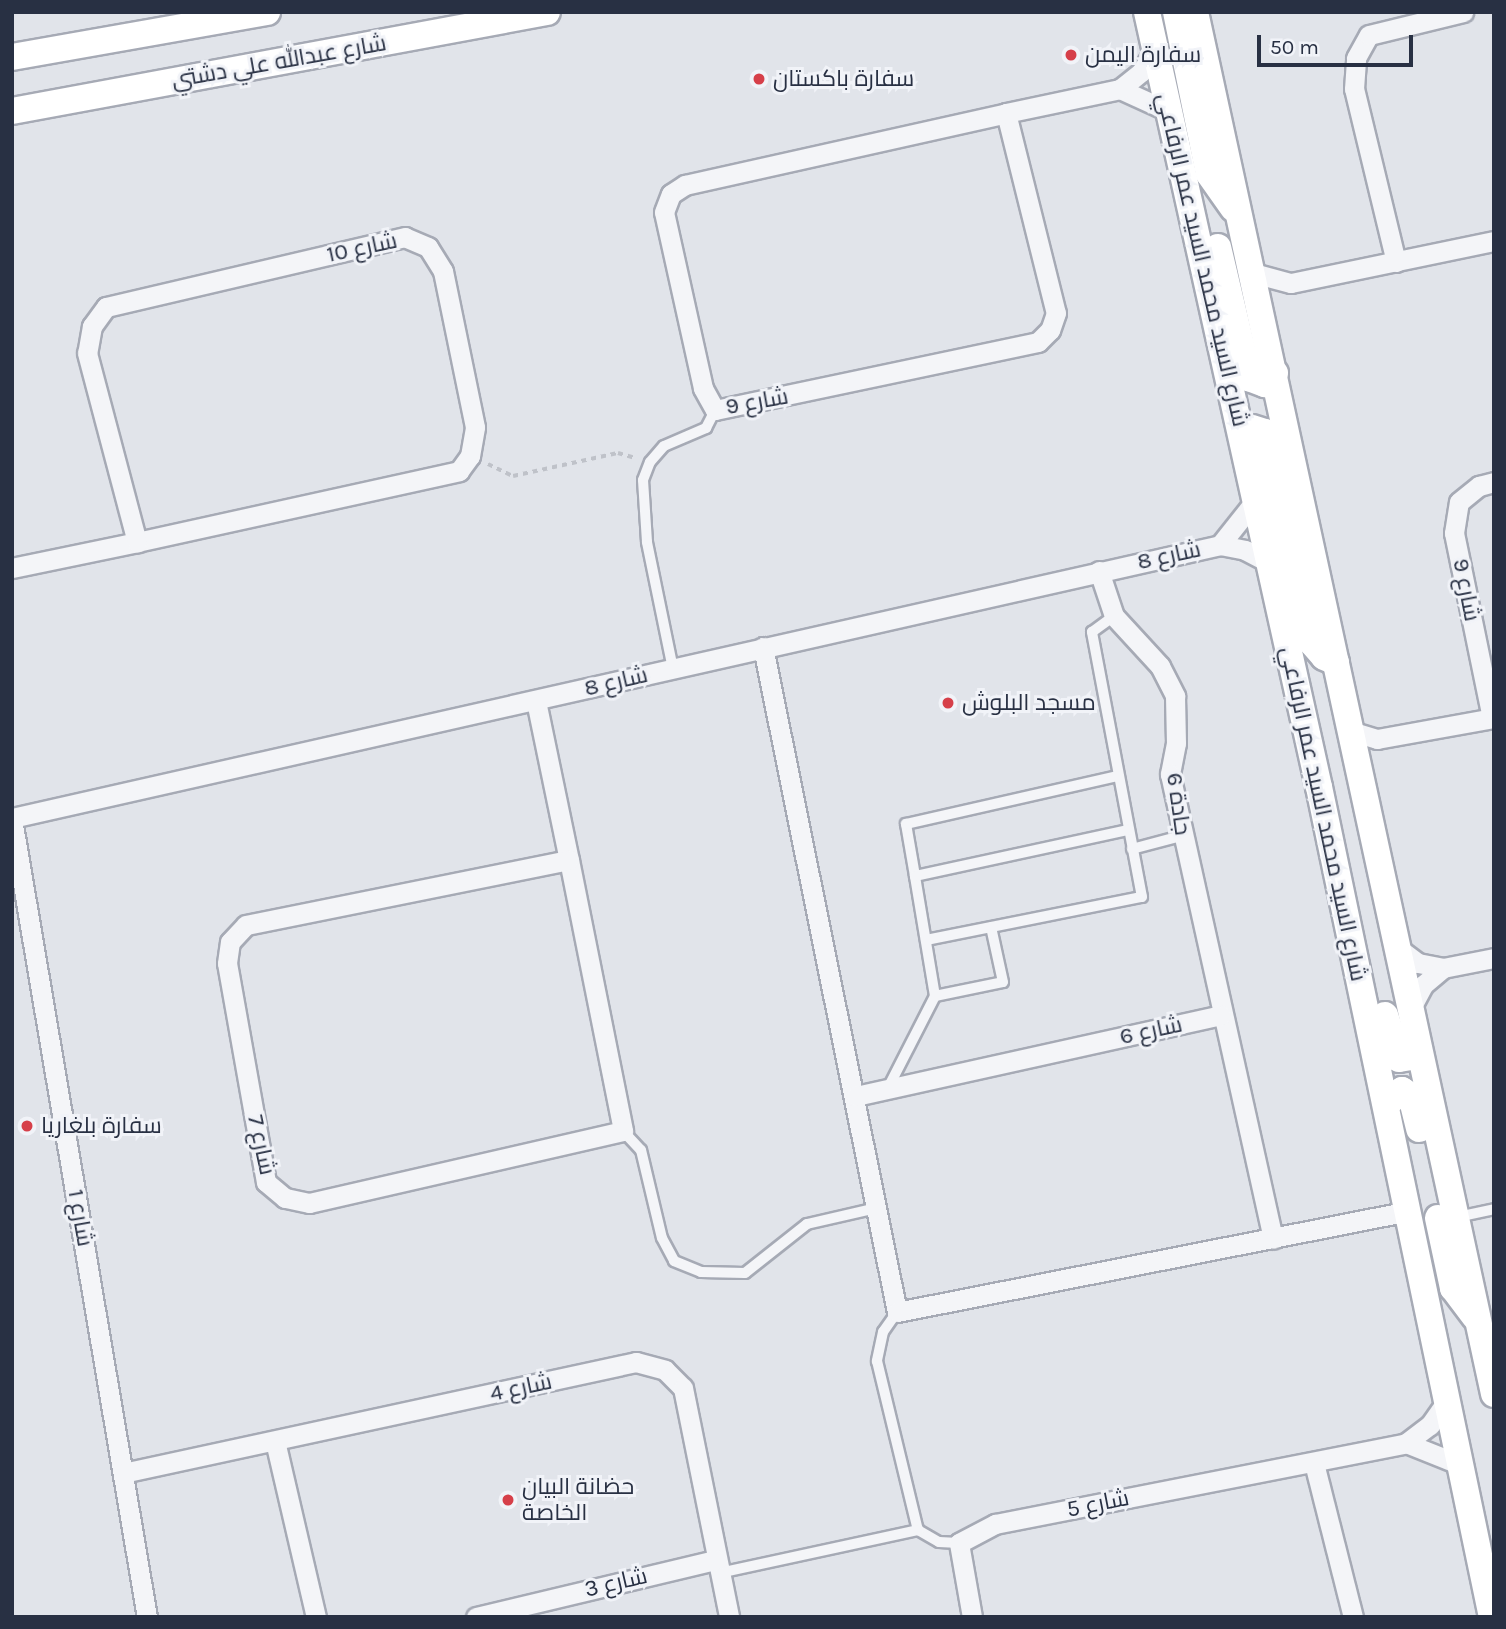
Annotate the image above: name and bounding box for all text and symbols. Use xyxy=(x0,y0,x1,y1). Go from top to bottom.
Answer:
scale bar xyxy=(1261,21,1417,65)
street label: شارع عبدالله علي دشتي xyxy=(169,30,389,94)
text: 50 m xyxy=(1270,35,1319,59)
place label: سفارة اليمن xyxy=(1085,41,1201,69)
marker: سفارة اليمن xyxy=(1063,47,1079,63)
place label: سفارة باكستان xyxy=(773,65,914,93)
marker: سفارة باكستان xyxy=(751,71,767,87)
street label: شارع السيد محمد السيد عمر الرفاعي xyxy=(1150,91,1254,429)
street label: شارع 10 xyxy=(324,227,400,269)
street label: شارع 9 xyxy=(723,383,791,421)
street label: شارع 8 xyxy=(1135,536,1203,576)
street label: شارع 9 xyxy=(1446,556,1486,624)
street label: شارع السيد محمد السيد عمر الرفاعي xyxy=(1274,644,1372,984)
street label: شارع 8 xyxy=(582,661,650,703)
place label: مسجد البلوش xyxy=(962,689,1096,717)
marker: مسجد البلوش xyxy=(940,695,956,711)
street label: جادة 6 xyxy=(1160,771,1196,837)
street label: شارع 6 xyxy=(1117,1011,1185,1051)
place label: سفارة بلغاريا xyxy=(41,1112,162,1140)
street label: شارع 7 xyxy=(241,1112,281,1178)
marker: سفارة بلغاريا xyxy=(19,1118,35,1134)
street label: شارع 1 xyxy=(61,1187,99,1249)
street label: شارع 4 xyxy=(487,1368,555,1408)
place label: حضانة البيان الخاصة xyxy=(522,1473,634,1527)
street label: شارع 5 xyxy=(1064,1484,1132,1524)
marker: حضانة البيان الخاصة xyxy=(500,1492,516,1508)
street label: شارع 3 xyxy=(582,1562,650,1604)

